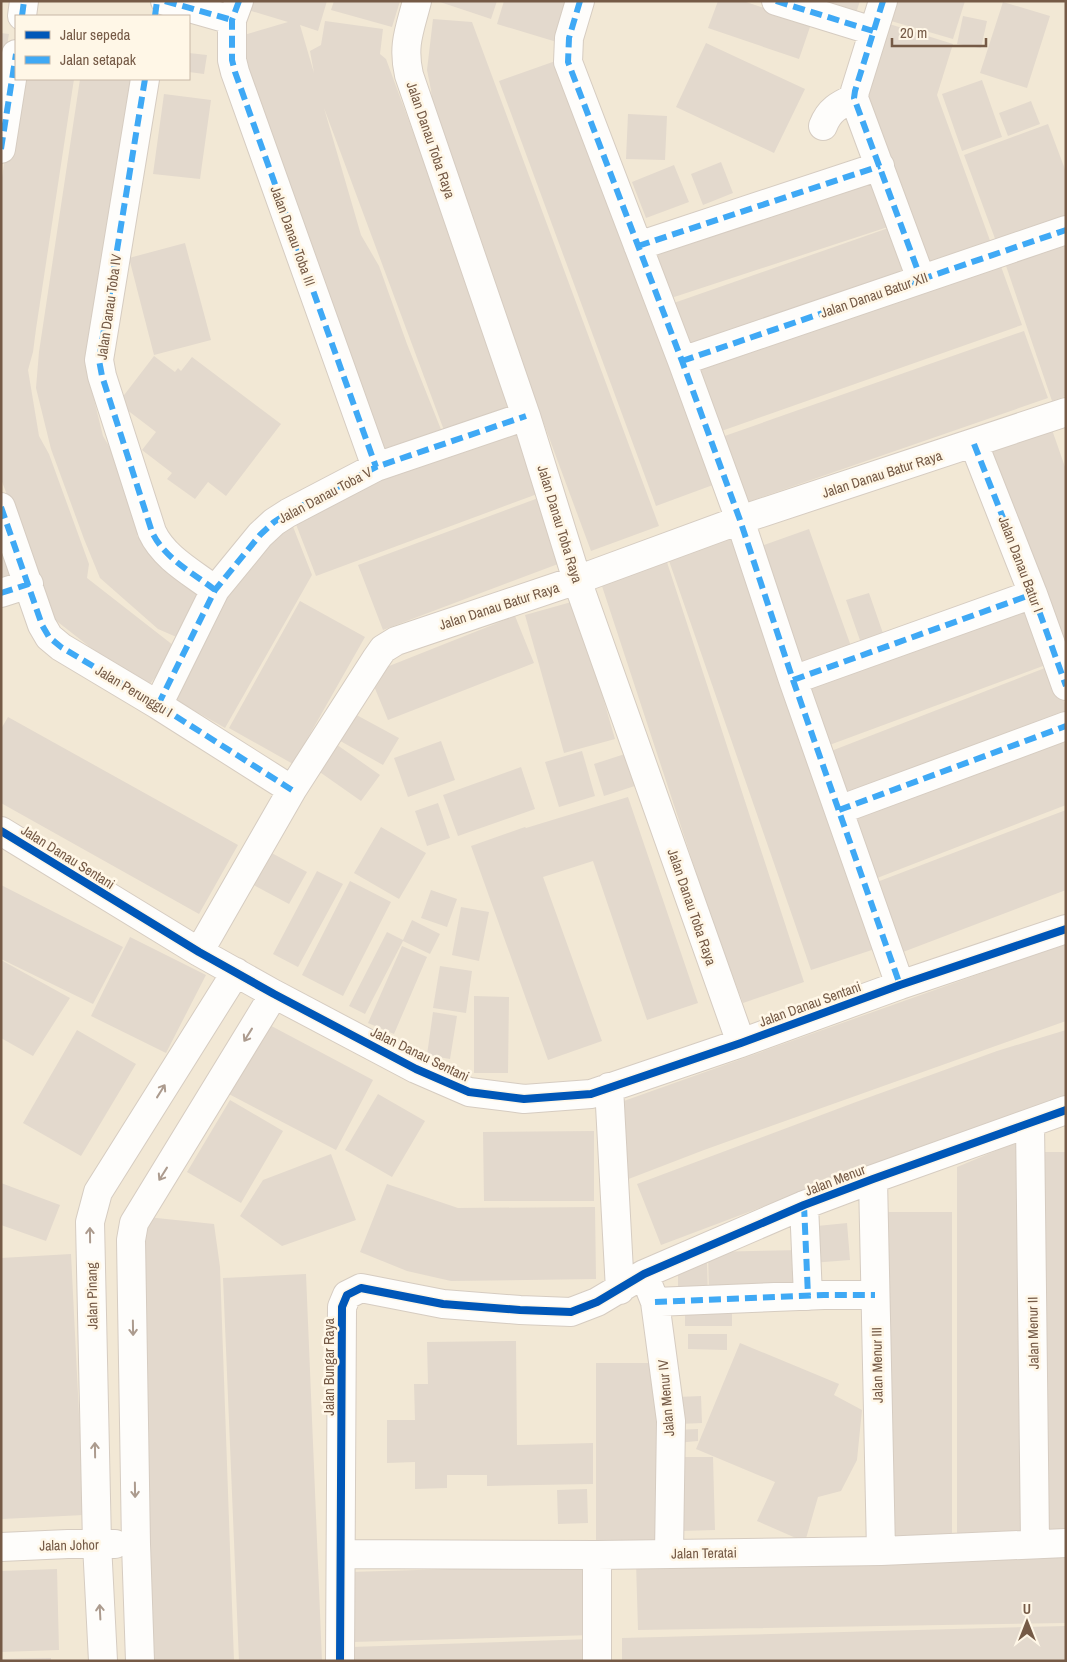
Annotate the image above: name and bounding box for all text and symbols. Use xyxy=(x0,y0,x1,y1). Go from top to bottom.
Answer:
legend xyxy=(15,15,190,80)
scale bar xyxy=(892,15,986,47)
text: 20 m xyxy=(900,22,927,43)
text: Jalur sepeda xyxy=(60,24,131,45)
text: Jalan setapak xyxy=(60,49,137,70)
street label: Jalan Danau Toba Raya xyxy=(403,79,460,201)
street label: Jalan Danau Toba III xyxy=(267,184,319,288)
street label: Jalan Danau Toba IV xyxy=(93,253,125,361)
street label: Jalan Danau Batur XII xyxy=(818,268,930,322)
street label: Jalan Danau Batur Raya xyxy=(820,446,945,502)
street label: Jalan Danau Toba V xyxy=(275,463,375,527)
street label: Jalan Danau Toba Raya xyxy=(534,463,587,586)
street label: Jalan Danau Batur I xyxy=(994,513,1048,615)
street label: Jalan Danau Batur Raya xyxy=(437,578,562,634)
street label: Jalan Perunggu I xyxy=(92,661,176,721)
street label: Jalan Danau Sentani xyxy=(18,821,118,893)
street label: Jalan Danau Toba Raya xyxy=(664,846,721,968)
street label: Jalan Danau Sentani xyxy=(757,977,863,1031)
street label: Jalan Danau Sentani xyxy=(368,1022,472,1086)
one-way arrow xyxy=(243,1028,253,1042)
one-way arrow xyxy=(156,1085,166,1099)
street label: Jalan Menur xyxy=(802,1160,868,1200)
one-way arrow xyxy=(158,1166,168,1180)
one-way arrow xyxy=(85,1227,95,1243)
street label: Jalan Pinang xyxy=(82,1262,102,1330)
street label: Jalan Menur II xyxy=(1023,1296,1043,1370)
street label: Jalan Bungar Raya xyxy=(320,1318,338,1416)
one-way arrow xyxy=(128,1320,137,1336)
street label: Jalan Menur III xyxy=(867,1327,887,1403)
street label: Jalan Menur IV xyxy=(654,1358,678,1437)
one-way arrow xyxy=(90,1442,100,1458)
one-way arrow xyxy=(130,1482,140,1498)
street label: Jalan Johor xyxy=(39,1535,99,1555)
street label: Jalan Teratai xyxy=(671,1543,737,1563)
north arrow xyxy=(1002,1597,1052,1647)
text: U xyxy=(1023,1600,1031,1618)
one-way arrow xyxy=(96,1604,105,1620)

